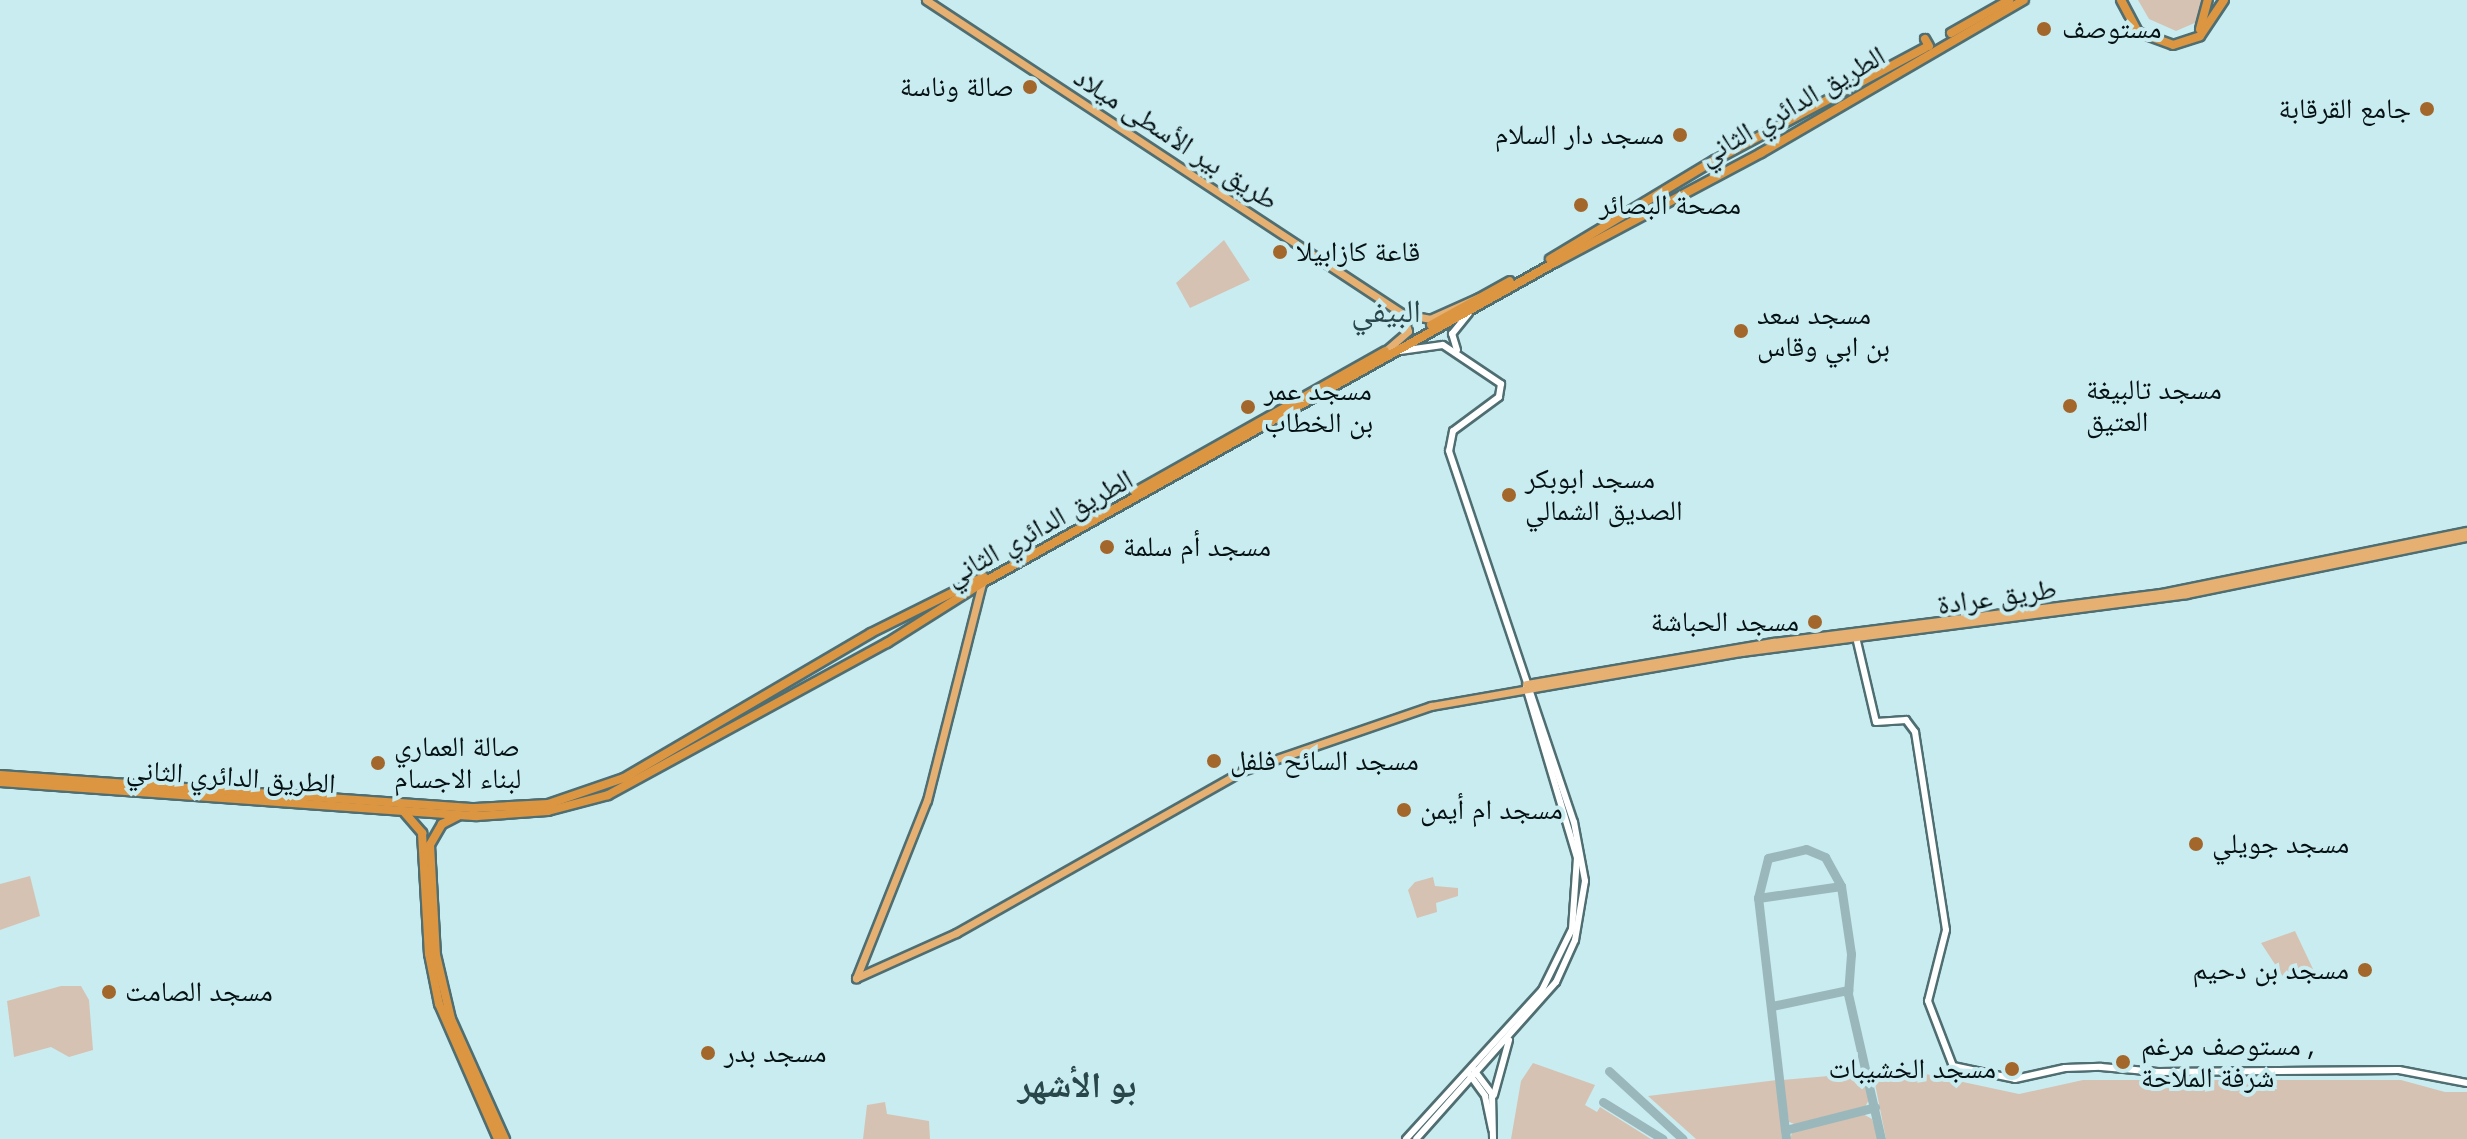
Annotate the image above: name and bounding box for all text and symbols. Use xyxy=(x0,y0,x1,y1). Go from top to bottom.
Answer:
place label: مستوصف xyxy=(2062,12,2161,46)
marker: مستوصف xyxy=(2033,18,2055,40)
street label: الطريق الدائري الثاني xyxy=(1693,39,1891,173)
street label: طريق بير الأسطى ميلاد xyxy=(1068,60,1284,218)
place label: صالة وناسة xyxy=(900,70,1014,104)
marker: صالة وناسة xyxy=(1021,78,1039,96)
place label: جامع القرقابة xyxy=(2279,92,2411,126)
marker: جامع القرقابة xyxy=(2418,100,2436,118)
place label: مسجد دار السلام xyxy=(1495,118,1664,152)
marker: مسجد دار السلام xyxy=(1671,126,1689,144)
place label: مصحة البصائر xyxy=(1599,188,1741,222)
marker: مصحة البصائر xyxy=(1570,194,1592,216)
place label: قاعة كازابيلا xyxy=(1296,235,1420,269)
marker: قاعة كازابيلا xyxy=(1271,243,1289,261)
district label: البيفي xyxy=(1351,292,1421,330)
place label: مسجد سعد بن ابي وقاس xyxy=(1757,298,1890,364)
marker: مسجد سعد بن ابي وقاس xyxy=(1732,322,1750,340)
place label: مسجد تالبيغة العتيق xyxy=(2086,373,2222,439)
place label: مسجد عمر بن الخطاب xyxy=(1264,374,1373,440)
marker: مسجد تالبيغة العتيق xyxy=(2061,397,2079,415)
marker: مسجد عمر بن الخطاب xyxy=(1239,398,1257,416)
street label: الطريق الدائري الثاني xyxy=(939,462,1139,594)
place label: مسجد ابوبكر الصديق الشمالي xyxy=(1525,462,1683,528)
marker: مسجد ابوبكر الصديق الشمالي xyxy=(1500,486,1518,504)
place label: مسجد أم سلمة xyxy=(1123,530,1271,564)
marker: مسجد أم سلمة xyxy=(1098,538,1116,556)
street label: طريق عرادة xyxy=(1935,572,2059,622)
place label: مسجد الحباشة xyxy=(1651,605,1799,639)
marker: مسجد الحباشة xyxy=(1806,613,1824,631)
place label: صالة العماري لبناء الاجسام xyxy=(394,730,521,796)
place label: مسجد السائح فلفل xyxy=(1230,744,1419,778)
marker: مسجد السائح فلفل xyxy=(1205,752,1223,770)
street label: الطريق الدائري الثاني xyxy=(125,753,337,801)
marker: صالة العماري لبناء الاجسام xyxy=(369,754,387,772)
place label: مسجد ام أيمن xyxy=(1420,793,1563,827)
marker: مسجد ام أيمن xyxy=(1395,801,1413,819)
place label: مسجد جويلي xyxy=(2212,827,2349,861)
marker: مسجد جويلي xyxy=(2187,835,2205,853)
place label: مسجد بن دحيم xyxy=(2192,953,2349,987)
marker: مسجد بن دحيم xyxy=(2356,961,2374,979)
place label: مسجد الصامت xyxy=(125,975,273,1009)
marker: مسجد الصامت xyxy=(100,983,118,1001)
place label: مستوصف مرغم , شرفة الملاحة xyxy=(2141,1029,2314,1095)
place label: مسجد بدر xyxy=(724,1036,827,1070)
marker: مسجد بدر xyxy=(699,1044,717,1062)
marker: مستوصف مرغم , شرفة الملاحة xyxy=(2112,1051,2134,1073)
place label: مسجد الخشيبات xyxy=(1829,1052,1996,1086)
marker: مسجد الخشيبات xyxy=(2003,1060,2021,1078)
district label: بو الأشهر xyxy=(1018,1063,1136,1107)

